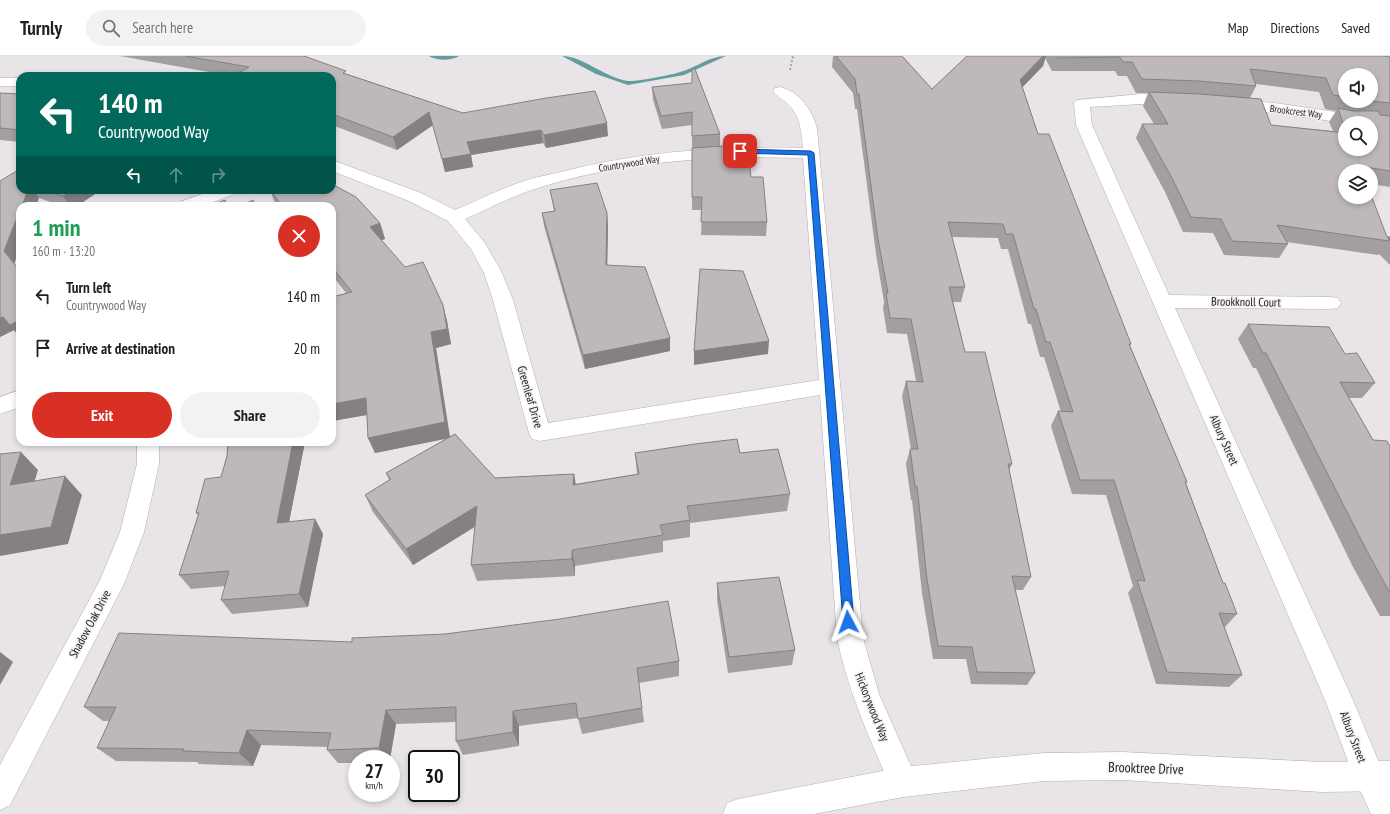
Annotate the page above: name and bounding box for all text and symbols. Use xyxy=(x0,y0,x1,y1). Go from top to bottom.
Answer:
search box xyxy=(86,10,366,46)
text: Turnly xyxy=(20,16,62,40)
icon: search xyxy=(100,17,122,39)
text: Search here xyxy=(132,18,193,37)
text: Map xyxy=(1228,19,1248,37)
text: Directions xyxy=(1270,19,1319,37)
text: Saved xyxy=(1341,19,1370,37)
map controls xyxy=(1338,68,1378,204)
button: sound xyxy=(1338,68,1378,108)
text: 140 m xyxy=(98,84,162,121)
icon: left xyxy=(32,88,84,140)
street label: Brookcrest Way xyxy=(1269,102,1323,121)
button: search xyxy=(1338,116,1378,156)
text: Countrywood Way xyxy=(98,120,209,143)
pin xyxy=(723,134,757,168)
icon: arrive xyxy=(729,140,751,162)
street label: Countrywood Way xyxy=(598,152,661,175)
icon: left xyxy=(123,164,145,186)
icon: ahead xyxy=(165,164,187,186)
icon: right xyxy=(207,164,229,186)
button: layers xyxy=(1338,164,1378,204)
text: 1 min xyxy=(32,212,80,243)
button: close xyxy=(278,215,320,257)
text: 160 m · 13:20 xyxy=(32,243,95,260)
text: Turn left xyxy=(66,278,111,297)
icon: left xyxy=(32,285,54,307)
text: 140 m xyxy=(287,287,320,306)
street label: Brookknoll Court xyxy=(1211,293,1282,310)
text: Countrywood Way xyxy=(66,297,146,314)
icon: arrive xyxy=(32,337,54,359)
text: Arrive at destination xyxy=(66,339,175,358)
text: 20 m xyxy=(294,339,320,358)
street label: Greenleaf Drive xyxy=(514,364,547,430)
button: Exit xyxy=(32,392,172,438)
button: Share xyxy=(180,392,320,438)
street label: Albury Street xyxy=(1207,412,1243,468)
street label: Shadow Oak Drive xyxy=(65,587,114,660)
position arrow xyxy=(827,601,869,643)
street label: Hickorywood Way xyxy=(852,670,893,744)
street label: Albury Street xyxy=(1337,709,1370,765)
speed limit sign: 30 xyxy=(408,750,460,802)
text: 27 xyxy=(364,758,384,784)
street label: Brooktree Drive xyxy=(1108,758,1184,778)
text: km/h xyxy=(365,779,383,792)

